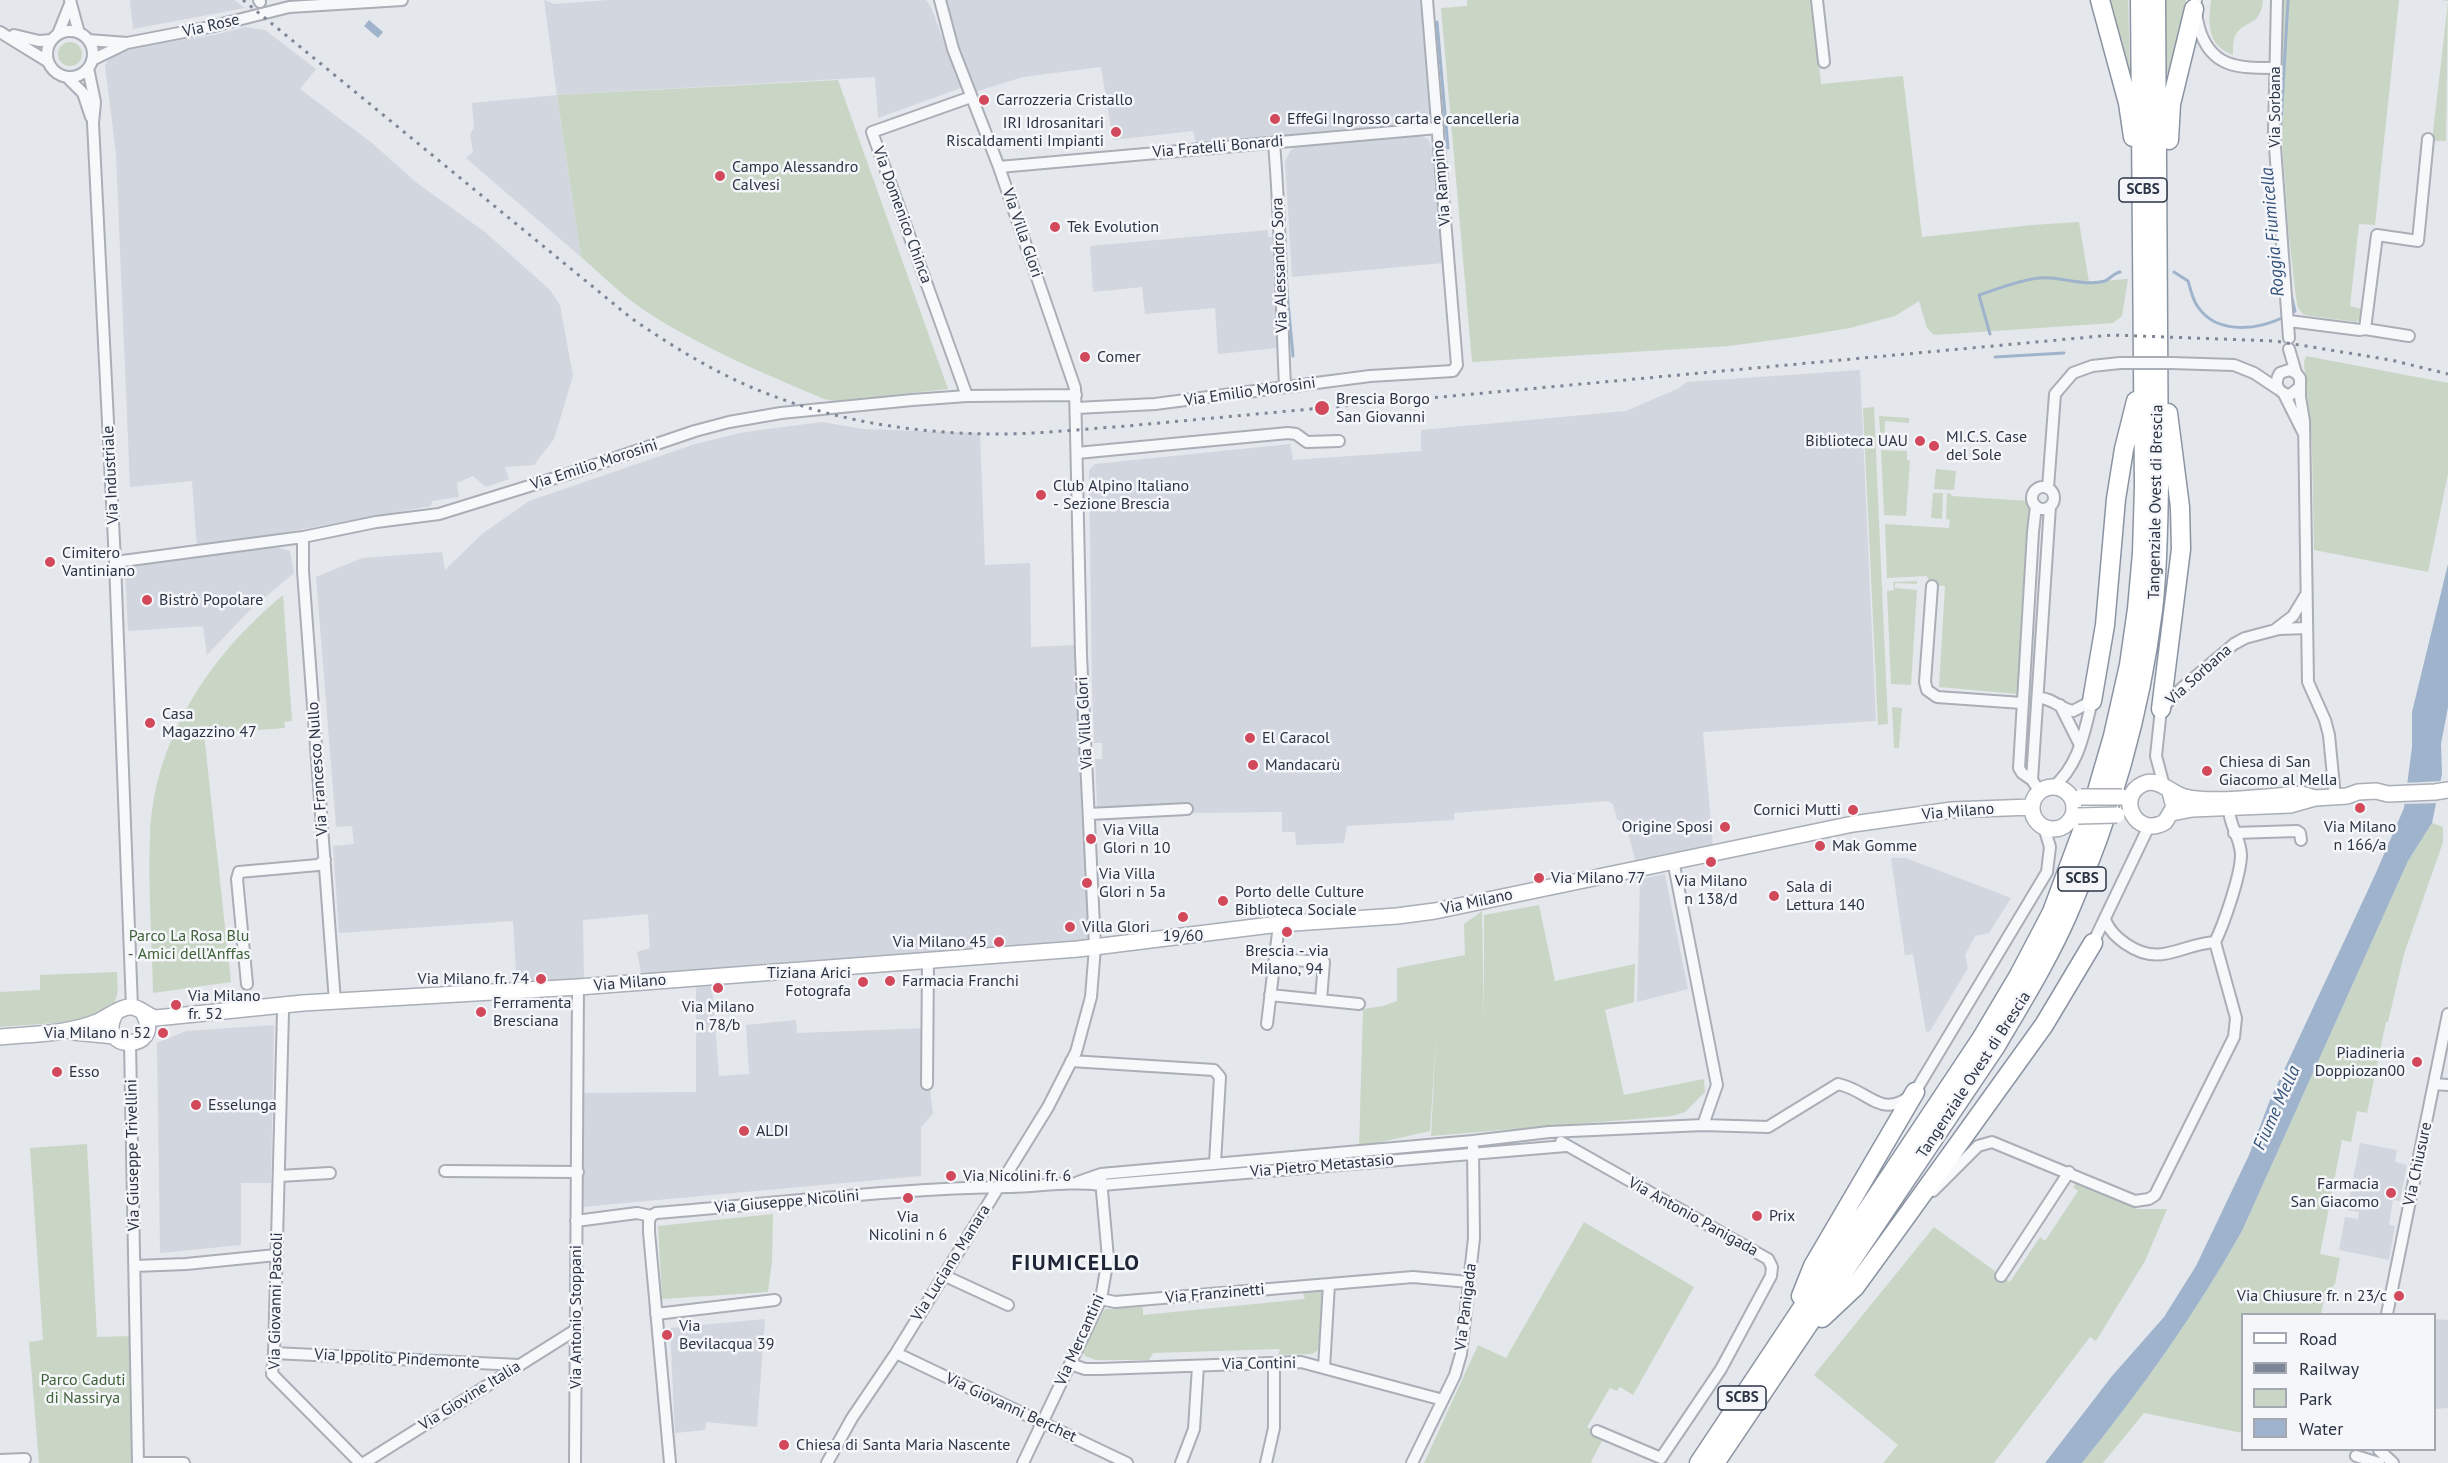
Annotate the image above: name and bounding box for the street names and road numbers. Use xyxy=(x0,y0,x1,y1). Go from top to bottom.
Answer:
street label: Via Rose xyxy=(181,10,241,42)
street label: Via Sorbana xyxy=(2265,66,2285,148)
street label: Via Fratelli Bonardi xyxy=(1152,132,1284,162)
street label: Via Rampino xyxy=(1429,139,1455,227)
street label: Via Domenico Chinca xyxy=(868,144,936,286)
road number: SCBS xyxy=(2119,178,2167,202)
street label: Via Villa Glori xyxy=(998,186,1046,280)
street label: Via Alessandro Sora xyxy=(1268,197,1292,333)
street label: Via Emilio Morosini xyxy=(1183,373,1317,411)
street label: Tangenziale Ovest di Brescia xyxy=(2145,404,2167,600)
street label: Via Industriale xyxy=(99,425,123,525)
street label: Via Emilio Morosini xyxy=(528,435,660,495)
street label: Via Sorbana xyxy=(2162,641,2236,709)
street label: Via Villa Glori xyxy=(1073,676,1097,770)
street label: Via Francesco Nullo xyxy=(304,701,332,837)
street label: Via Milano xyxy=(1921,799,1995,825)
road number: SCBS xyxy=(2058,867,2106,891)
street label: Via Milano xyxy=(1440,885,1514,919)
street label: Via Milano xyxy=(593,970,667,996)
street label: Tangenziale Ovest di Brescia xyxy=(1913,988,2035,1162)
street label: Via Giuseppe Trivellini xyxy=(122,1079,144,1231)
street label: Via Chiusure xyxy=(2400,1120,2436,1208)
street label: Via Pietro Metastasio xyxy=(1249,1150,1395,1182)
street label: Via Antonio Panigada xyxy=(1625,1173,1761,1261)
street label: Via Giuseppe Nicolini xyxy=(714,1186,860,1218)
street label: Via Luciano Manara xyxy=(907,1201,995,1325)
street label: Via Giovanni Pascoli xyxy=(265,1232,287,1370)
street label: Via Antonio Stoppani xyxy=(566,1245,586,1389)
street label: Via Panigada xyxy=(1451,1262,1481,1352)
street label: Via Franzinetti xyxy=(1165,1280,1265,1308)
street label: Via Mercantini xyxy=(1051,1291,1109,1389)
street label: Via Ippolito Pindemonte xyxy=(314,1345,480,1373)
street label: Via Contini xyxy=(1222,1354,1296,1374)
street label: Via Giovine Italia xyxy=(416,1357,524,1435)
street label: Via Giovanni Berchet xyxy=(943,1369,1079,1447)
road number: SCBS xyxy=(1718,1386,1766,1410)

